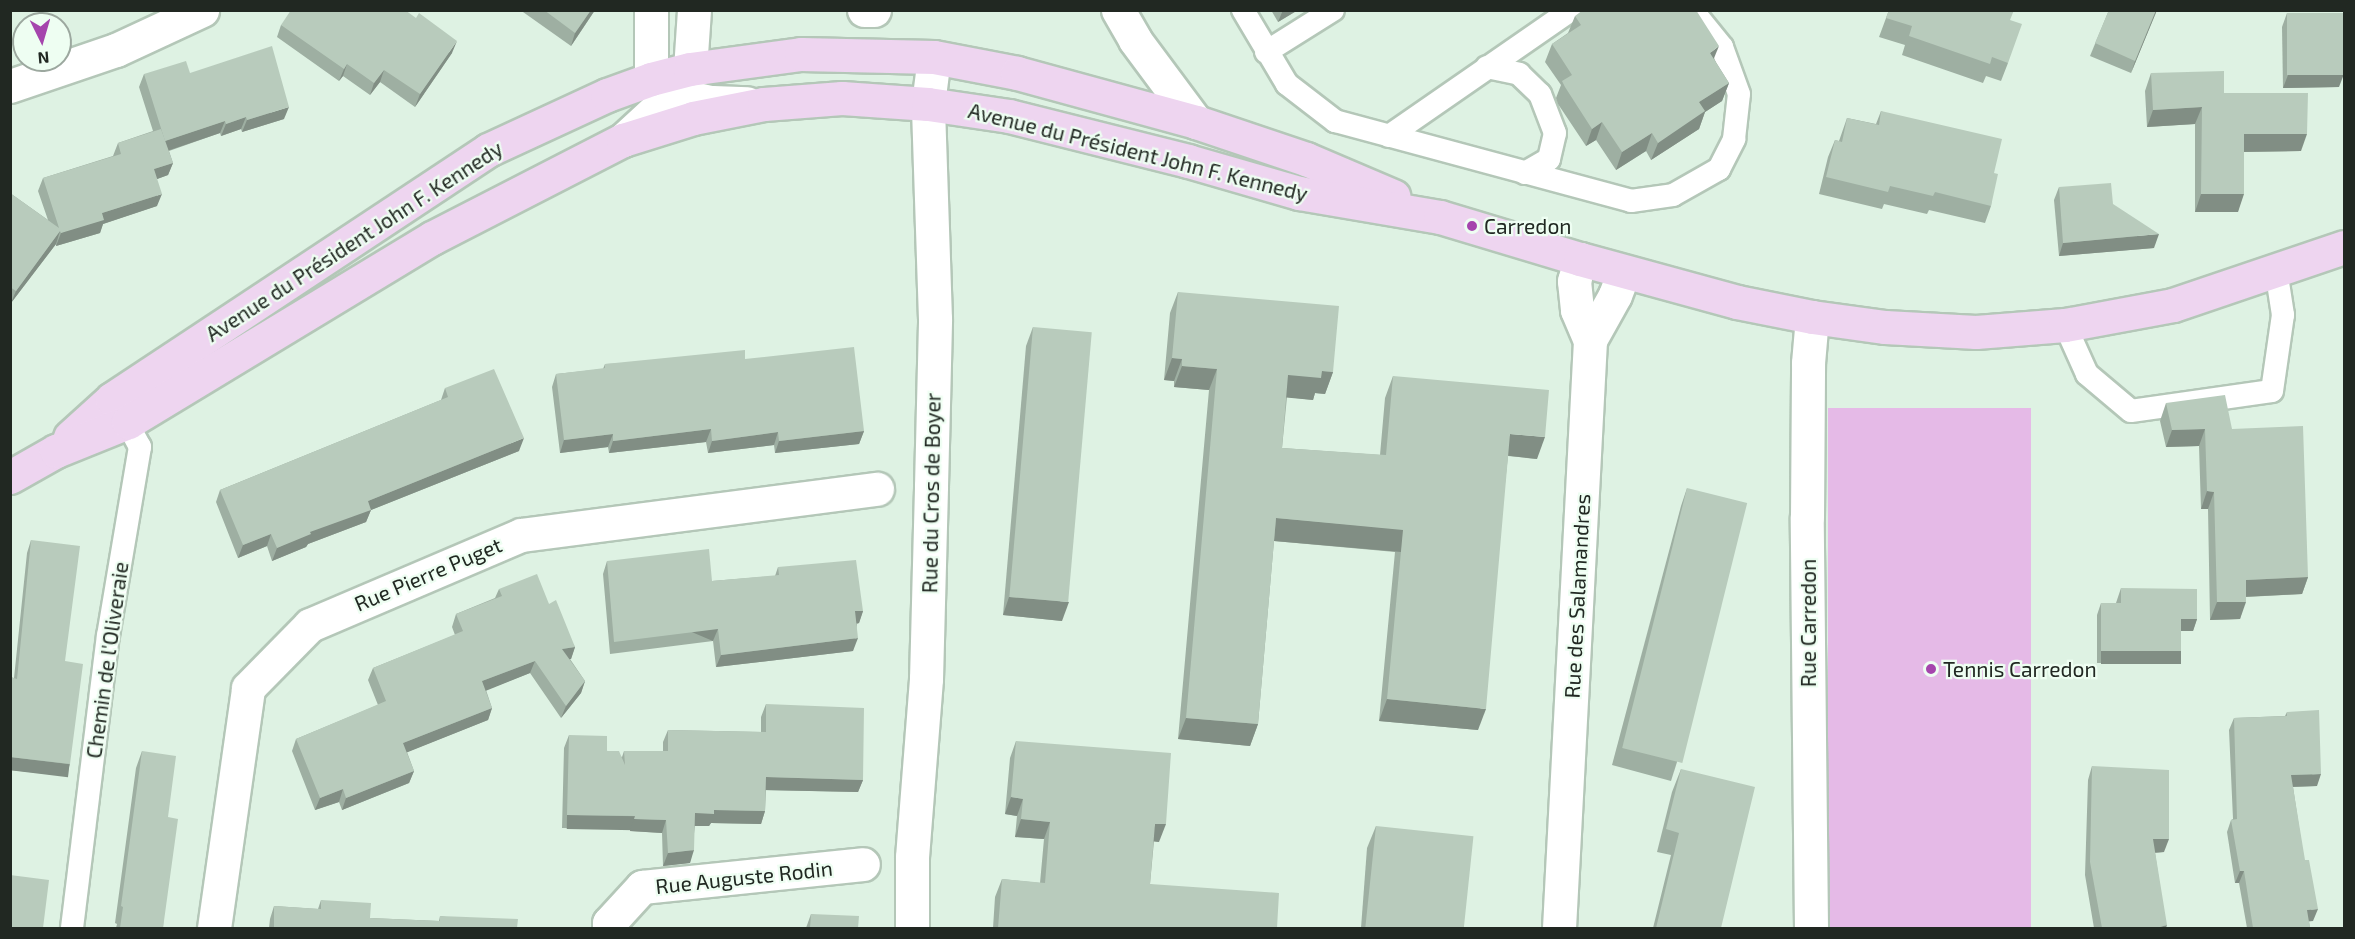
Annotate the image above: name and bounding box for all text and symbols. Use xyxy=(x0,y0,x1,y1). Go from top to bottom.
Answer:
north arrow xyxy=(12,12,72,72)
text: N xyxy=(37,48,50,68)
street label: Avenue du Président John F. Kennedy xyxy=(966,98,1310,206)
street label: Avenue du Président John F. Kennedy xyxy=(201,135,507,347)
place label: Carredon xyxy=(1484,213,1572,239)
marker: Carredon xyxy=(1465,219,1479,233)
street label: Rue du Cros de Boyer xyxy=(917,393,945,593)
street label: Rue des Salamandres xyxy=(1559,493,1595,699)
street label: Rue Pierre Puget xyxy=(351,532,505,616)
street label: Rue Carredon xyxy=(1795,559,1821,687)
street label: Chemin de l'Oliveraie xyxy=(81,560,133,760)
place label: Tennis Carredon xyxy=(1943,656,2097,682)
marker: Tennis Carredon xyxy=(1924,662,1938,676)
street label: Rue Auguste Rodin xyxy=(654,855,834,899)

